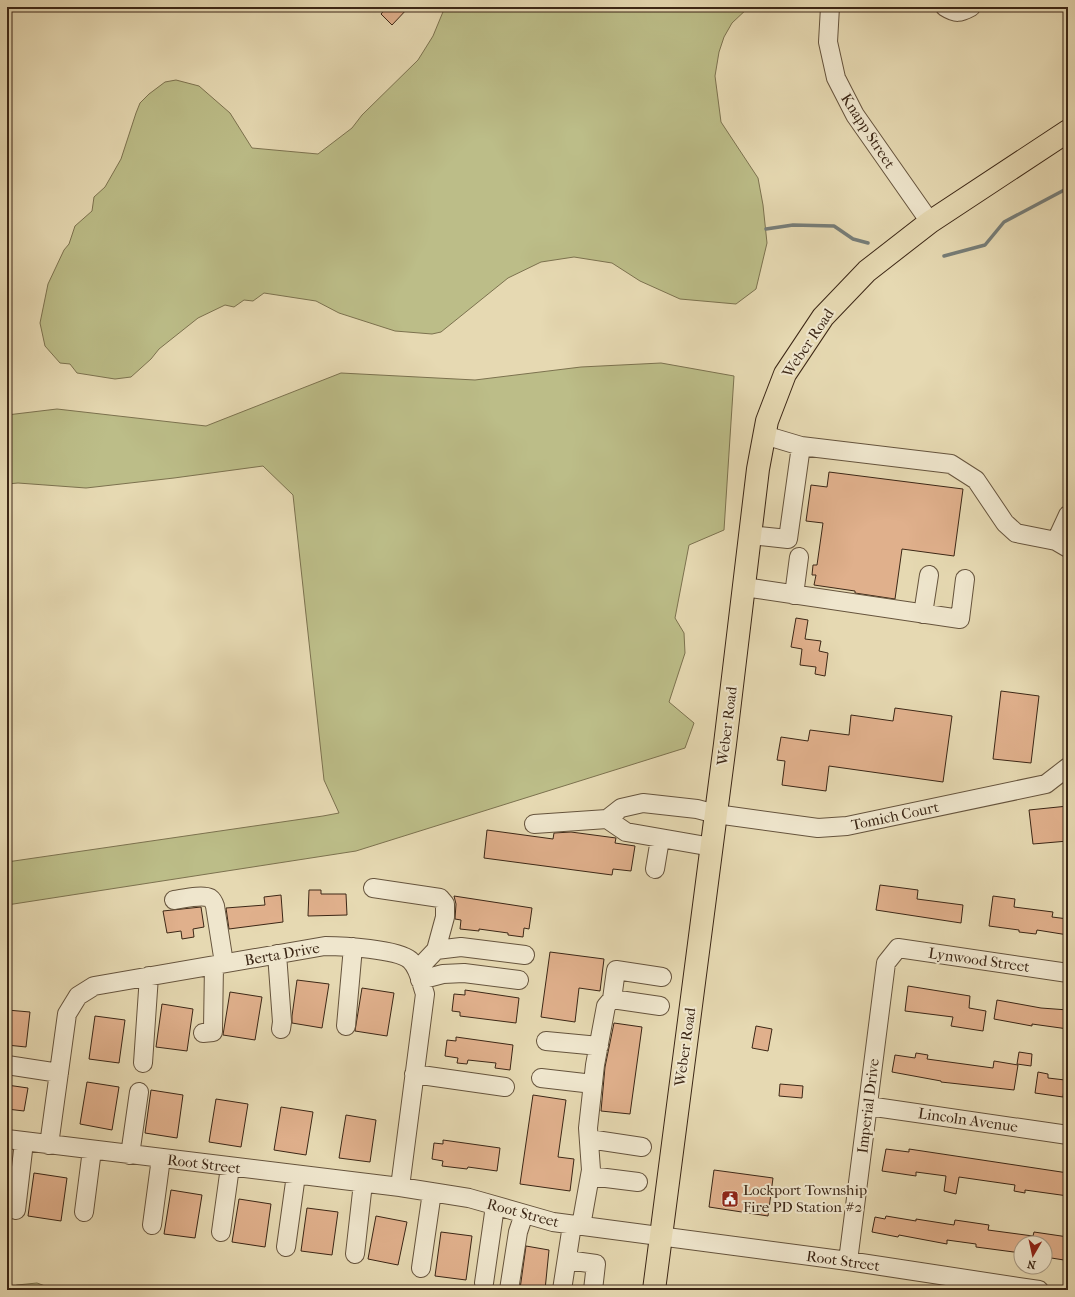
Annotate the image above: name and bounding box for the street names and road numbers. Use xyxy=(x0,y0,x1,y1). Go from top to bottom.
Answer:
street label: Knapp Street xyxy=(837,90,899,172)
street label: Weber Road xyxy=(778,304,838,382)
street label: Weber Road xyxy=(713,685,741,768)
street label: Tomich Court xyxy=(850,798,941,834)
street label: Berta Drive xyxy=(243,938,321,969)
street label: Lynwood Street xyxy=(927,944,1031,976)
street label: Weber Road xyxy=(670,1006,700,1089)
street label: Imperial Drive xyxy=(853,1057,883,1155)
street label: Lincoln Avenue xyxy=(917,1104,1020,1136)
street label: Root Street xyxy=(166,1151,242,1178)
street label: Root Street xyxy=(485,1195,562,1231)
street label: Root Street xyxy=(805,1247,882,1275)

